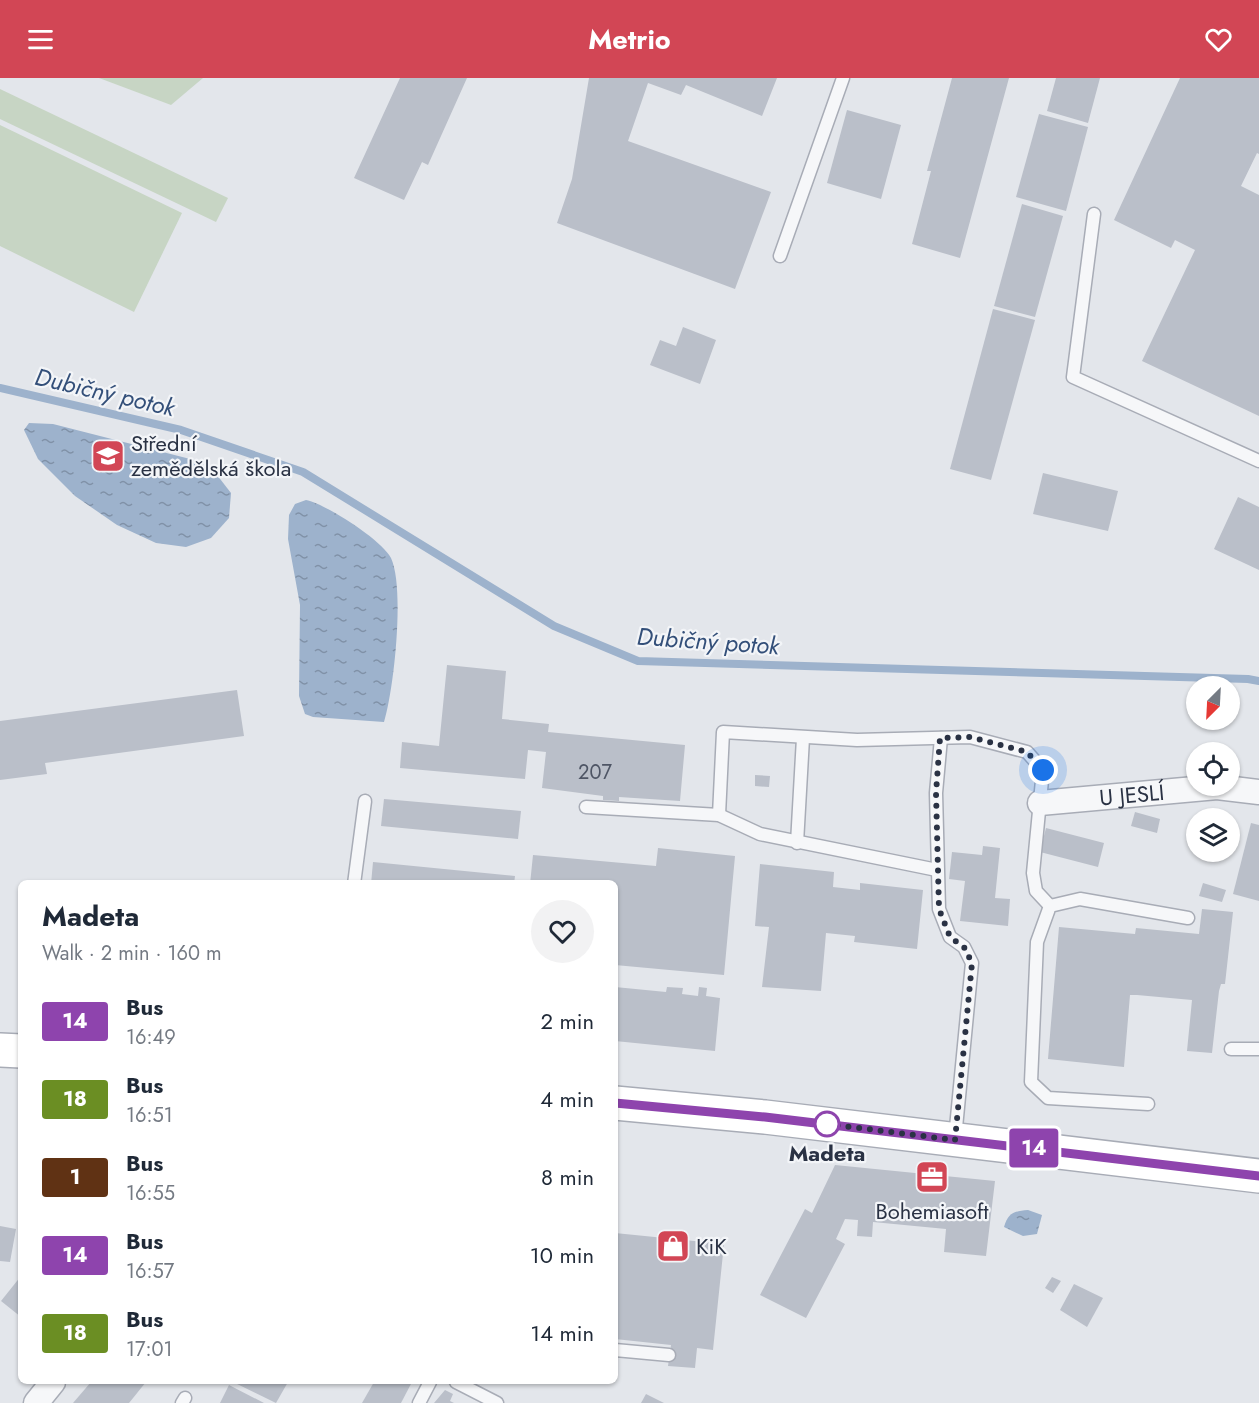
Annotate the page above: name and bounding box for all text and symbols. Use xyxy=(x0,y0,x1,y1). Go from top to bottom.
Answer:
text: Metrio xyxy=(588,20,671,59)
icon: menu xyxy=(24,23,57,56)
icon: heart xyxy=(1202,23,1235,56)
water label: Dubičný potok xyxy=(32,359,180,425)
place label: Střední zemědělská škola xyxy=(131,427,291,484)
school or university icon: Střední zemědělská škola xyxy=(90,438,126,474)
water label: Dubičný potok xyxy=(636,619,782,664)
north arrow xyxy=(1186,676,1240,730)
map controls xyxy=(1186,676,1240,862)
button: locate xyxy=(1186,742,1240,796)
your location xyxy=(1028,755,1058,785)
house number: 207 xyxy=(578,758,612,787)
street label: U JESLÍ xyxy=(1098,776,1166,814)
button: layers xyxy=(1186,808,1240,862)
text: Madeta xyxy=(42,896,139,937)
button: heart xyxy=(531,900,594,963)
text: Walk · 2 min · 160 m xyxy=(42,939,222,968)
text: Bus xyxy=(126,991,163,1023)
text: 2 min xyxy=(540,1005,594,1037)
text: 14 xyxy=(62,1006,88,1036)
text: 16:49 xyxy=(126,1023,176,1052)
text: Bus xyxy=(126,1069,163,1101)
text: 4 min xyxy=(540,1083,594,1115)
text: 18 xyxy=(63,1084,87,1114)
text: 16:51 xyxy=(126,1101,173,1130)
marker: Madeta xyxy=(814,1111,840,1137)
line badge: 14 xyxy=(1007,1128,1061,1168)
text: 14 xyxy=(1021,1133,1047,1163)
place label: Madeta xyxy=(789,1137,865,1169)
text: Bus xyxy=(126,1147,163,1179)
office icon: Bohemiasoft xyxy=(914,1159,950,1195)
text: 8 min xyxy=(541,1161,594,1193)
text: 1 xyxy=(70,1162,80,1192)
text: 16:55 xyxy=(126,1179,175,1208)
place label: Bohemiasoft xyxy=(875,1195,989,1227)
text: Bus xyxy=(126,1225,163,1257)
shop icon: KiK xyxy=(655,1228,691,1264)
place label: KiK xyxy=(696,1230,727,1262)
text: 10 min xyxy=(530,1239,594,1271)
text: 14 xyxy=(62,1240,88,1270)
text: 16:57 xyxy=(126,1257,174,1286)
text: Bus xyxy=(126,1303,163,1335)
text: 14 min xyxy=(530,1317,594,1349)
text: 18 xyxy=(63,1318,87,1348)
text: 17:01 xyxy=(126,1335,173,1364)

